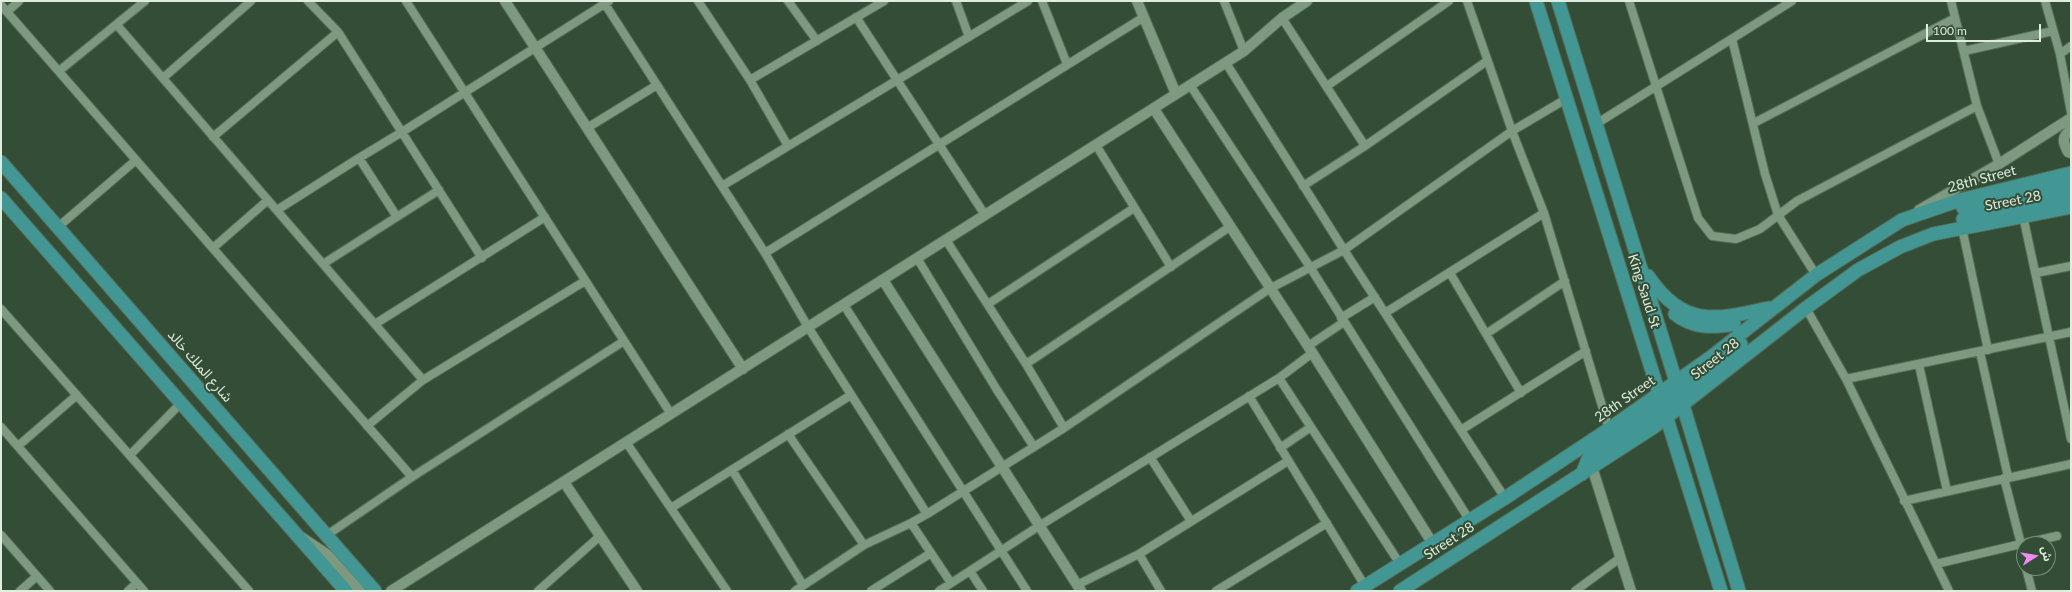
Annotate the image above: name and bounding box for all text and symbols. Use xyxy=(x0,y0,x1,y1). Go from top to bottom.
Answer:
scale bar xyxy=(1928,16,2043,42)
text: 100 m xyxy=(1933,23,1967,38)
street label: 28th Street xyxy=(1946,162,2018,196)
street label: Street 28 xyxy=(1984,187,2042,215)
street label: King Saud St xyxy=(1624,252,1664,330)
street label: شارع الملك خالد xyxy=(164,327,236,405)
street label: Street 28 xyxy=(1687,335,1743,383)
street label: 28th Street xyxy=(1592,372,1658,426)
street label: Street 28 xyxy=(1421,519,1477,563)
north arrow xyxy=(2016,536,2056,576)
text: ش xyxy=(2039,545,2055,562)

